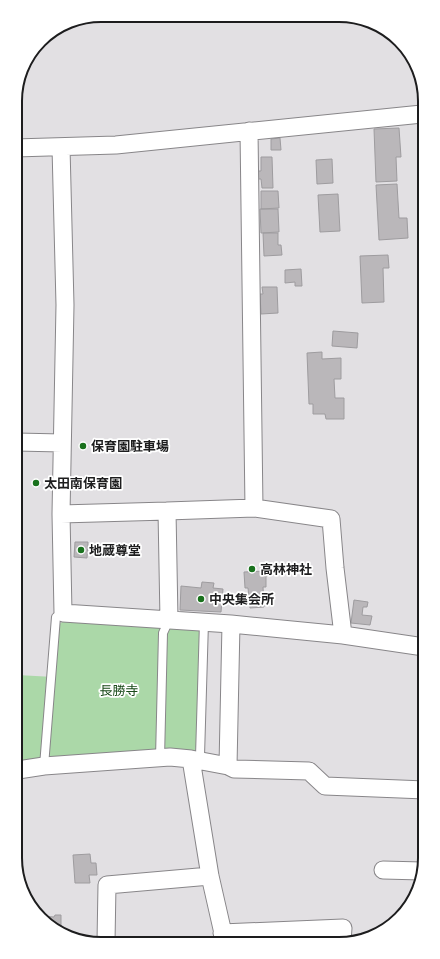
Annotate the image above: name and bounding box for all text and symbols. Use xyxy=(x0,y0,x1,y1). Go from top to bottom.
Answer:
place label: 保育園駐車場 xyxy=(91,437,169,455)
marker: 保育園駐車場 xyxy=(78,441,88,451)
place label: 太田南保育園 xyxy=(44,474,122,492)
marker: 太田南保育園 xyxy=(31,478,41,488)
place label: 地蔵尊堂 xyxy=(89,541,141,559)
marker: 地蔵尊堂 xyxy=(76,545,86,555)
place label: 高林神社 xyxy=(260,560,312,578)
marker: 高林神社 xyxy=(247,564,257,574)
place label: 中央集会所 xyxy=(209,590,274,608)
marker: 中央集会所 xyxy=(196,594,206,604)
park label: 長勝寺 xyxy=(99,681,139,699)

